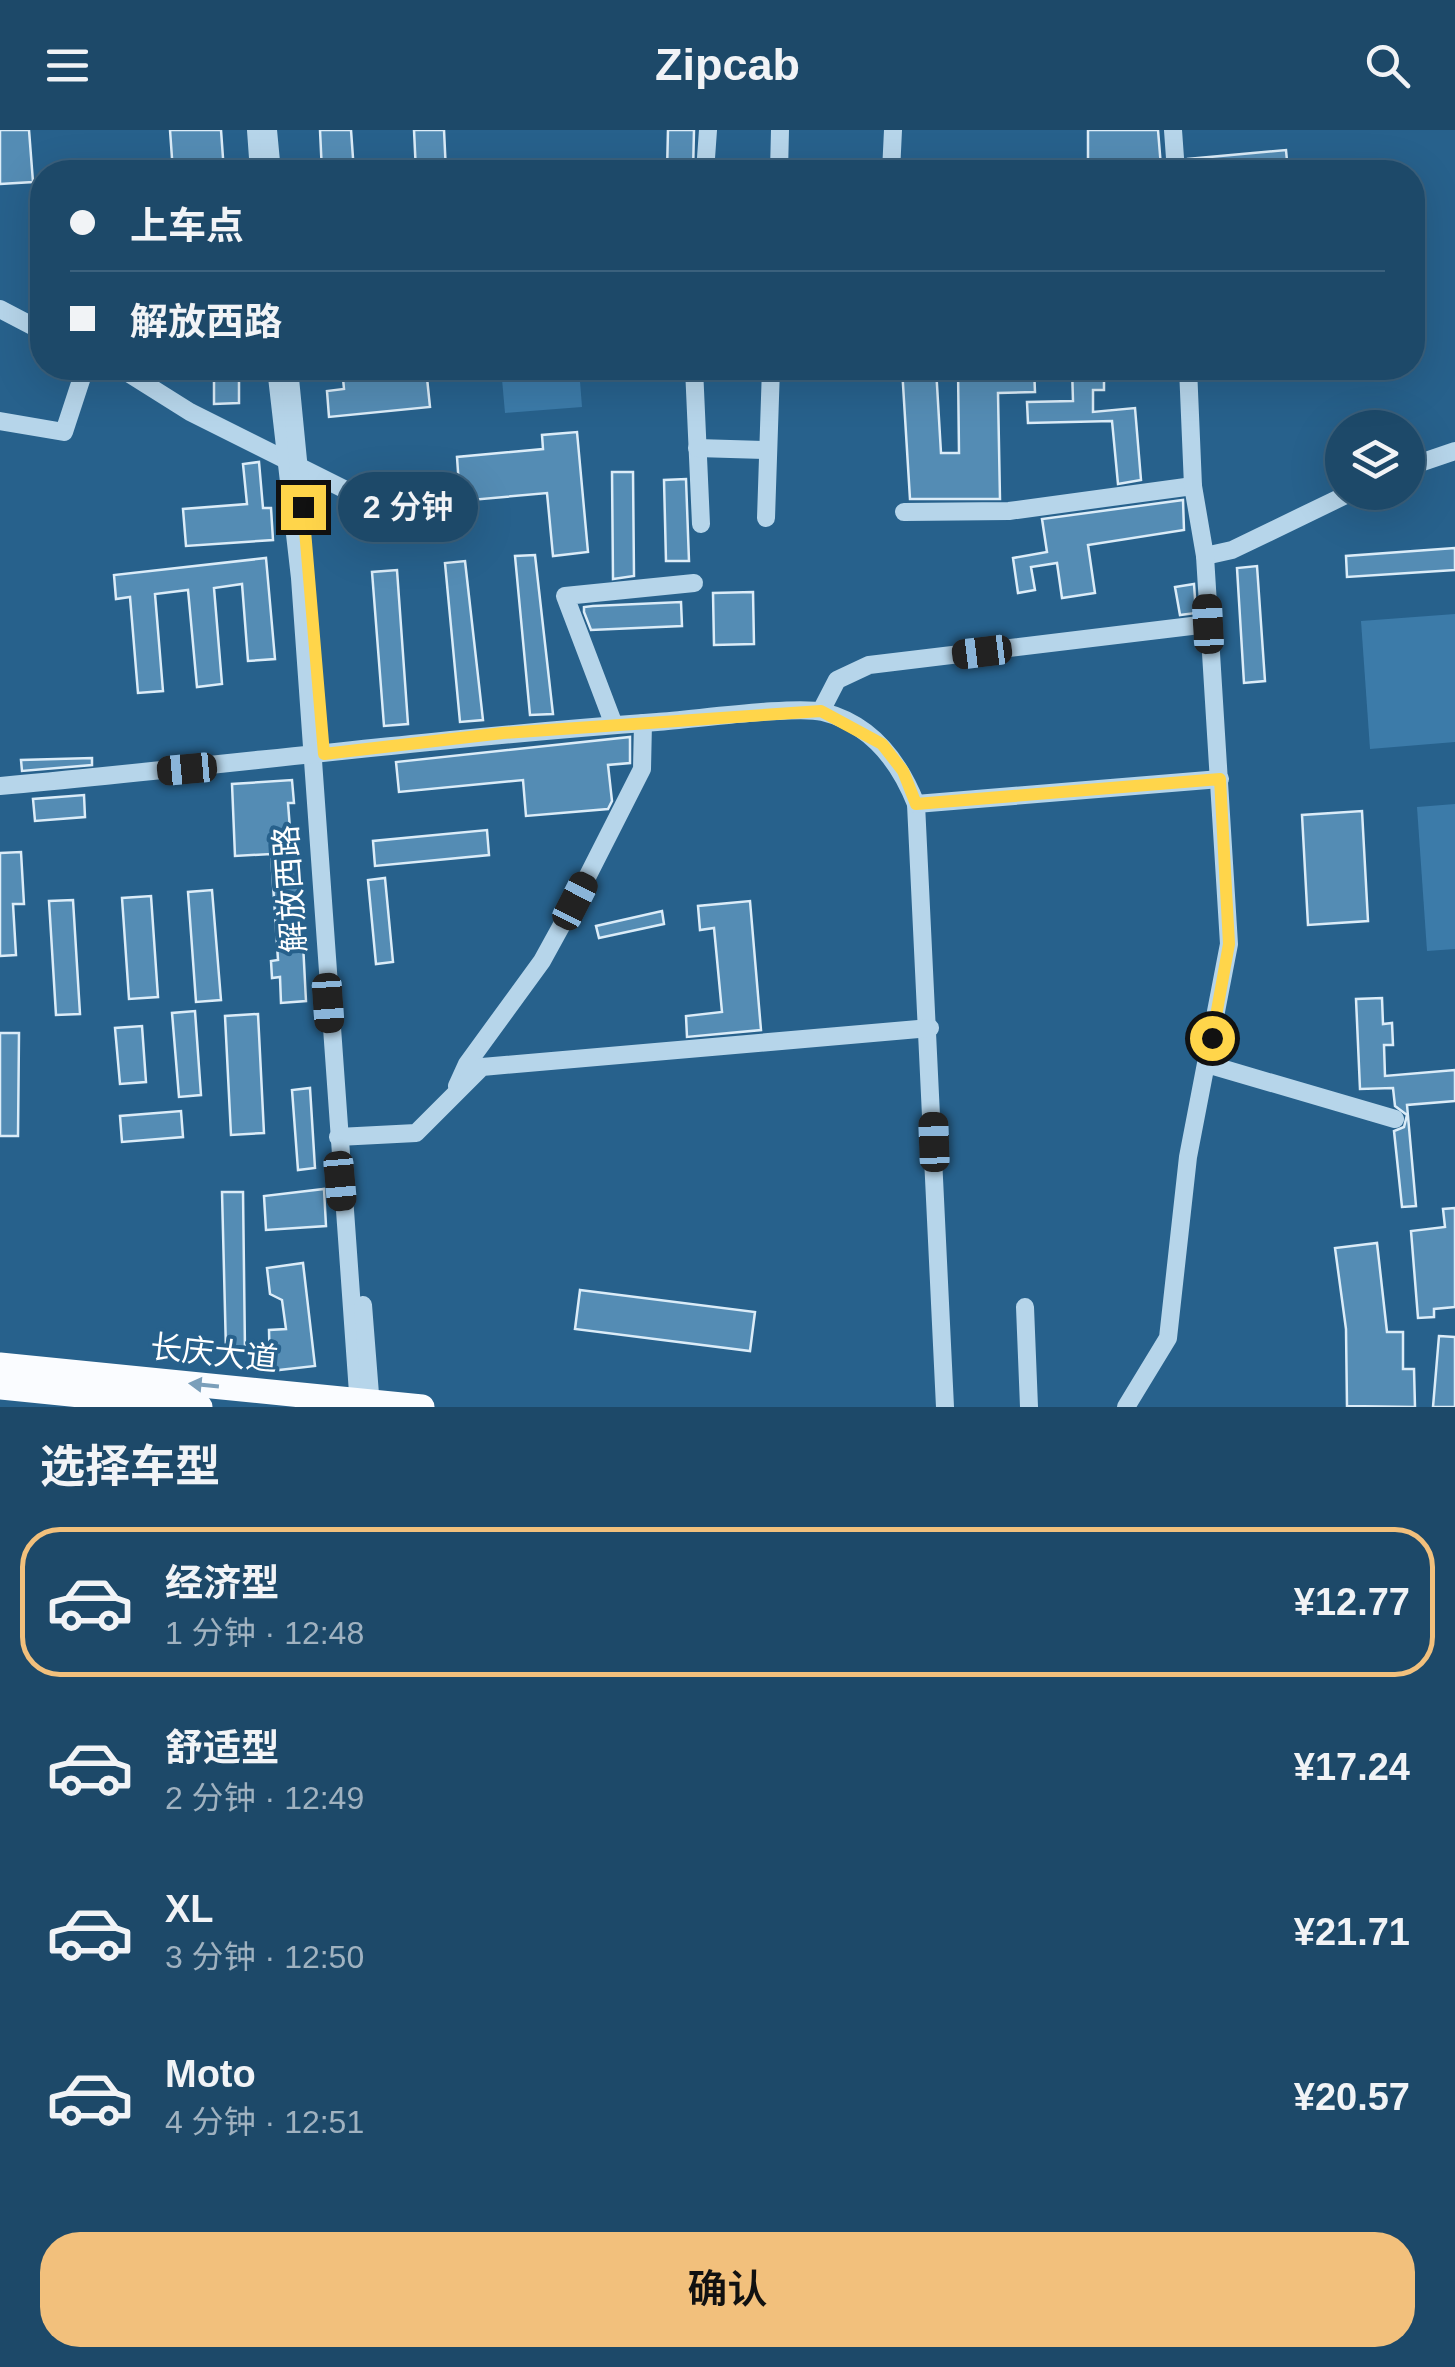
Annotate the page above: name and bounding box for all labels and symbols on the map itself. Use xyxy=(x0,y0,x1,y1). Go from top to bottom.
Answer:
callout: 2 分钟 xyxy=(338,472,478,542)
route end xyxy=(281,485,326,530)
car xyxy=(1191,593,1225,655)
car xyxy=(950,633,1014,671)
car xyxy=(156,751,218,787)
street label: 解放西路 xyxy=(268,824,312,954)
car xyxy=(548,867,602,935)
car xyxy=(311,972,345,1034)
route start xyxy=(1190,1016,1235,1061)
car xyxy=(918,1111,950,1173)
car xyxy=(322,1150,358,1212)
street label: 长庆大道 xyxy=(148,1328,280,1378)
one-way arrow xyxy=(187,1377,219,1393)

